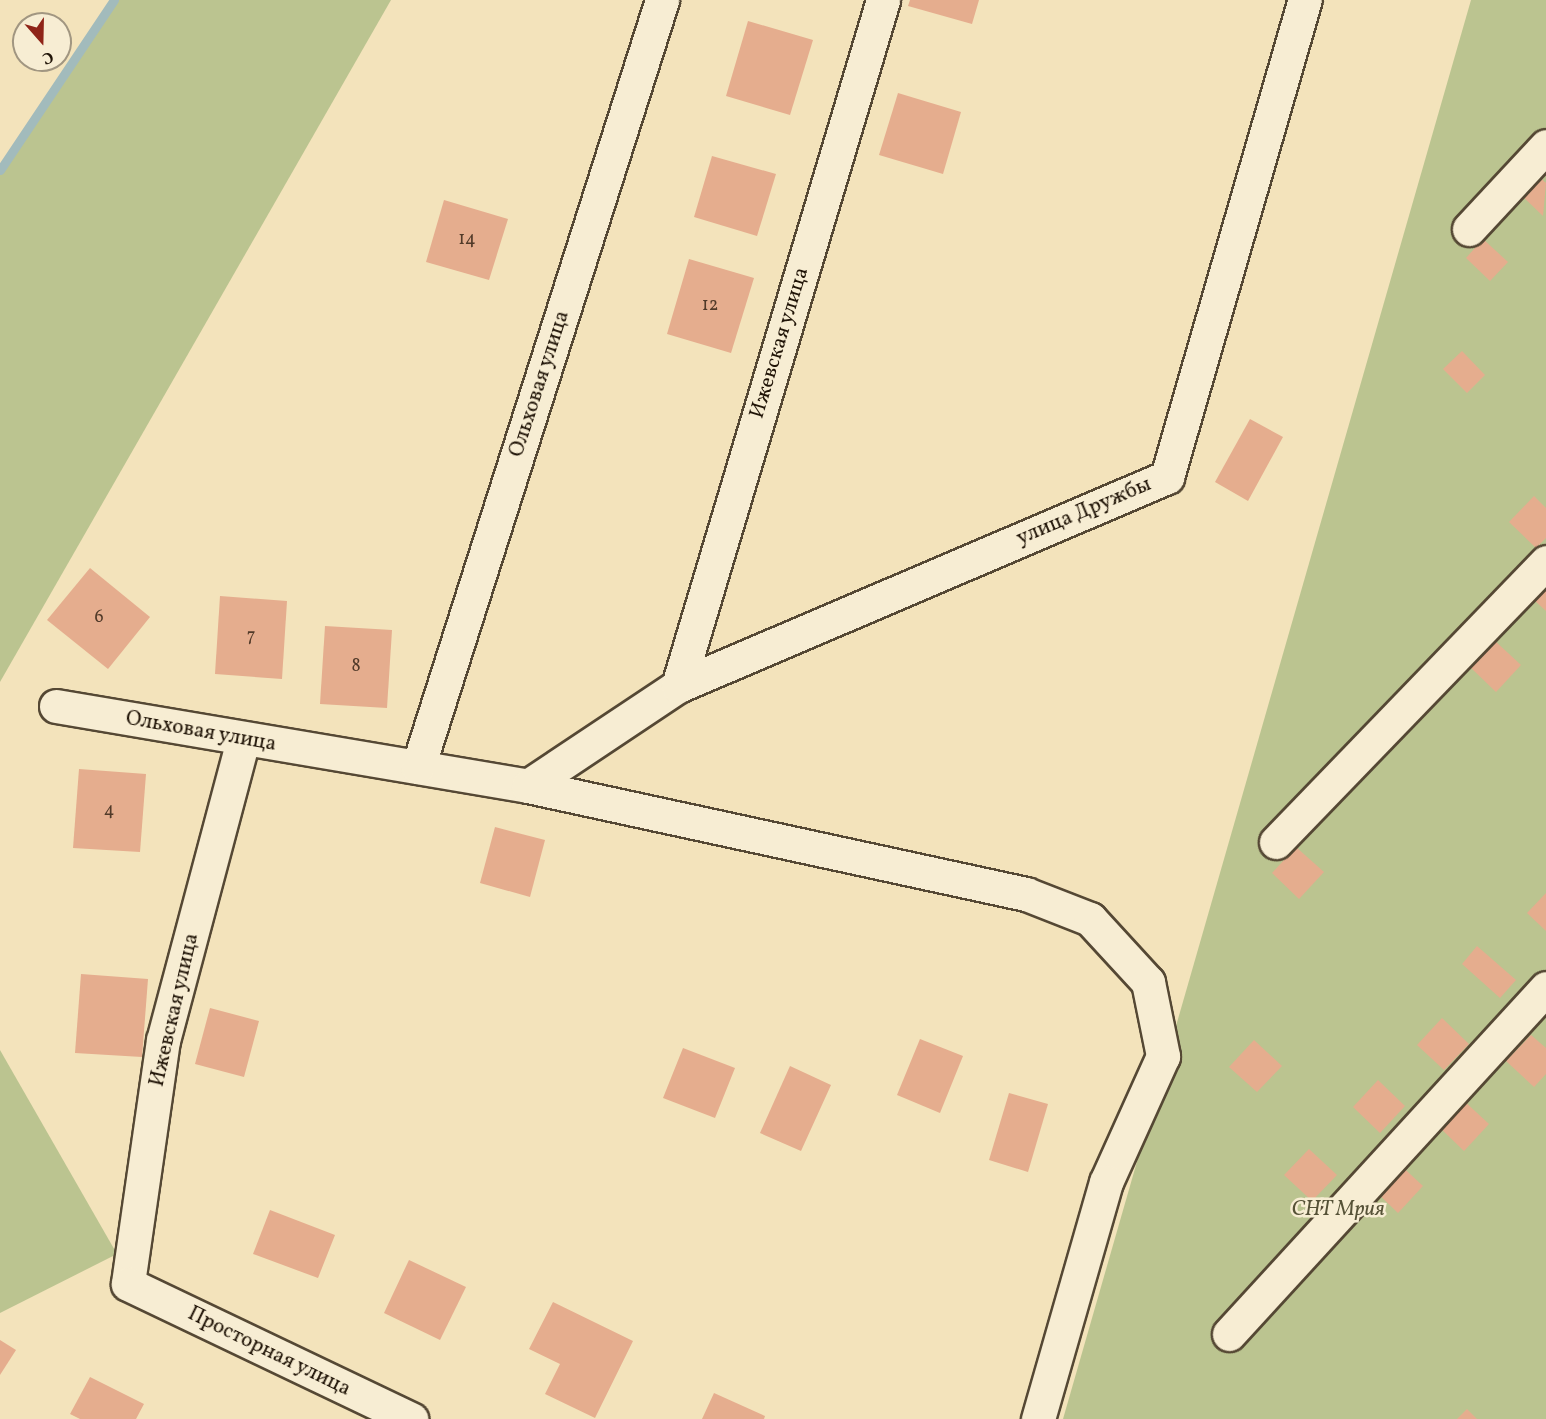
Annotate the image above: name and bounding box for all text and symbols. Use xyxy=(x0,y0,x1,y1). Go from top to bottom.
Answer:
north arrow xyxy=(12,12,72,72)
text: С xyxy=(39,45,56,69)
house number: 14 xyxy=(458,229,476,251)
street label: Ижевская улица xyxy=(745,264,815,422)
house number: 12 xyxy=(702,295,718,317)
street label: Ольховая улица xyxy=(504,307,576,461)
street label: улица Дружбы xyxy=(1013,472,1155,552)
house number: 6 xyxy=(94,607,104,629)
house number: 7 xyxy=(247,626,255,648)
house number: 8 xyxy=(351,656,361,678)
street label: Ольховая улица xyxy=(123,706,279,758)
house number: 4 xyxy=(104,800,114,822)
street label: Ижевская улица xyxy=(145,930,205,1090)
park label: СНТ Мрия xyxy=(1291,1197,1385,1223)
street label: Просторная улица xyxy=(183,1301,355,1403)

